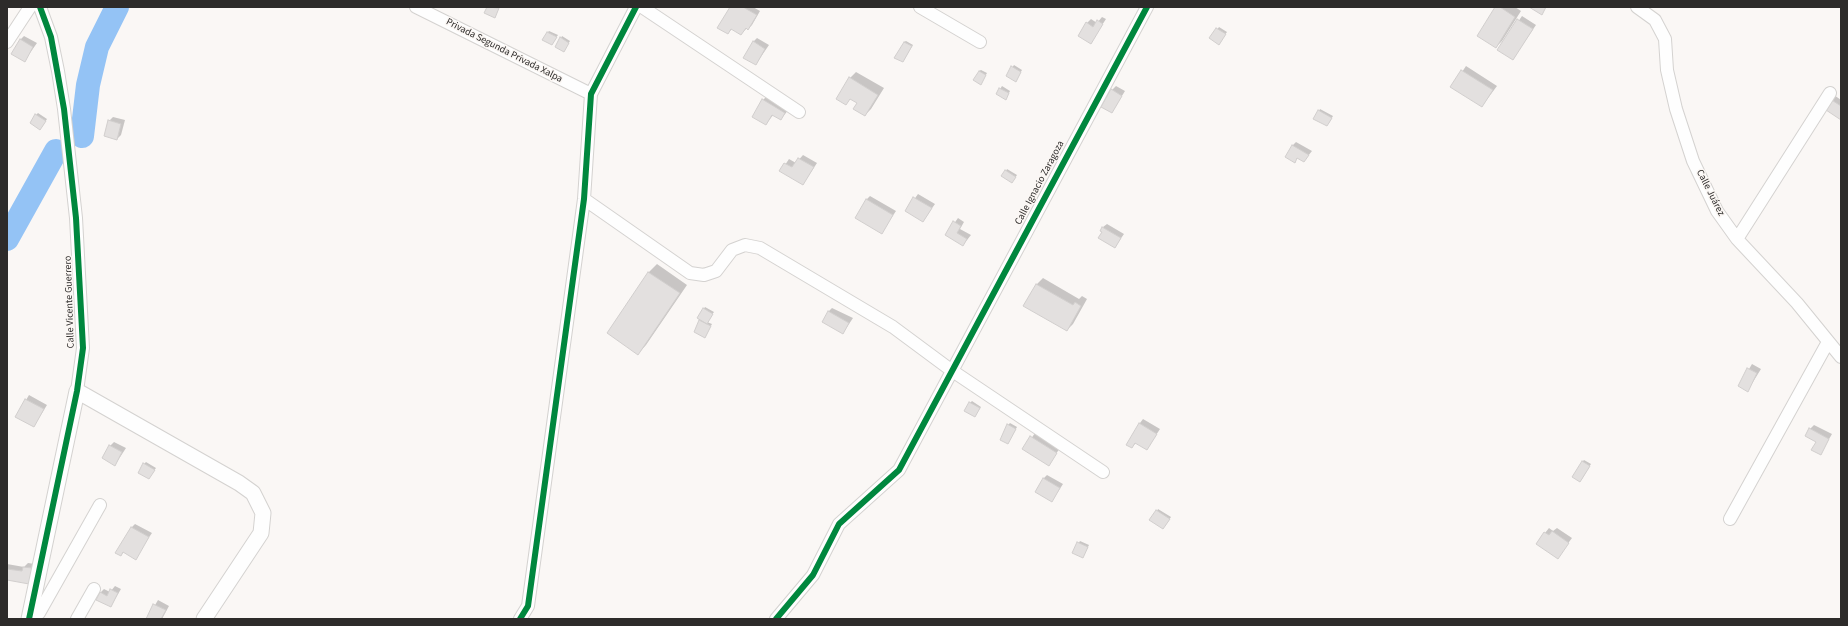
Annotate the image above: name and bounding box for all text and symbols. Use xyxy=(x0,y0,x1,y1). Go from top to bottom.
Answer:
street label: Privada Segunda Privada Xalpa xyxy=(444,16,564,86)
street label: Calle Ignacio Zaragoza xyxy=(1013,139,1067,227)
street label: Calle Juárez xyxy=(1693,168,1727,218)
street label: Calle Vicente Guerrero xyxy=(62,256,78,348)

